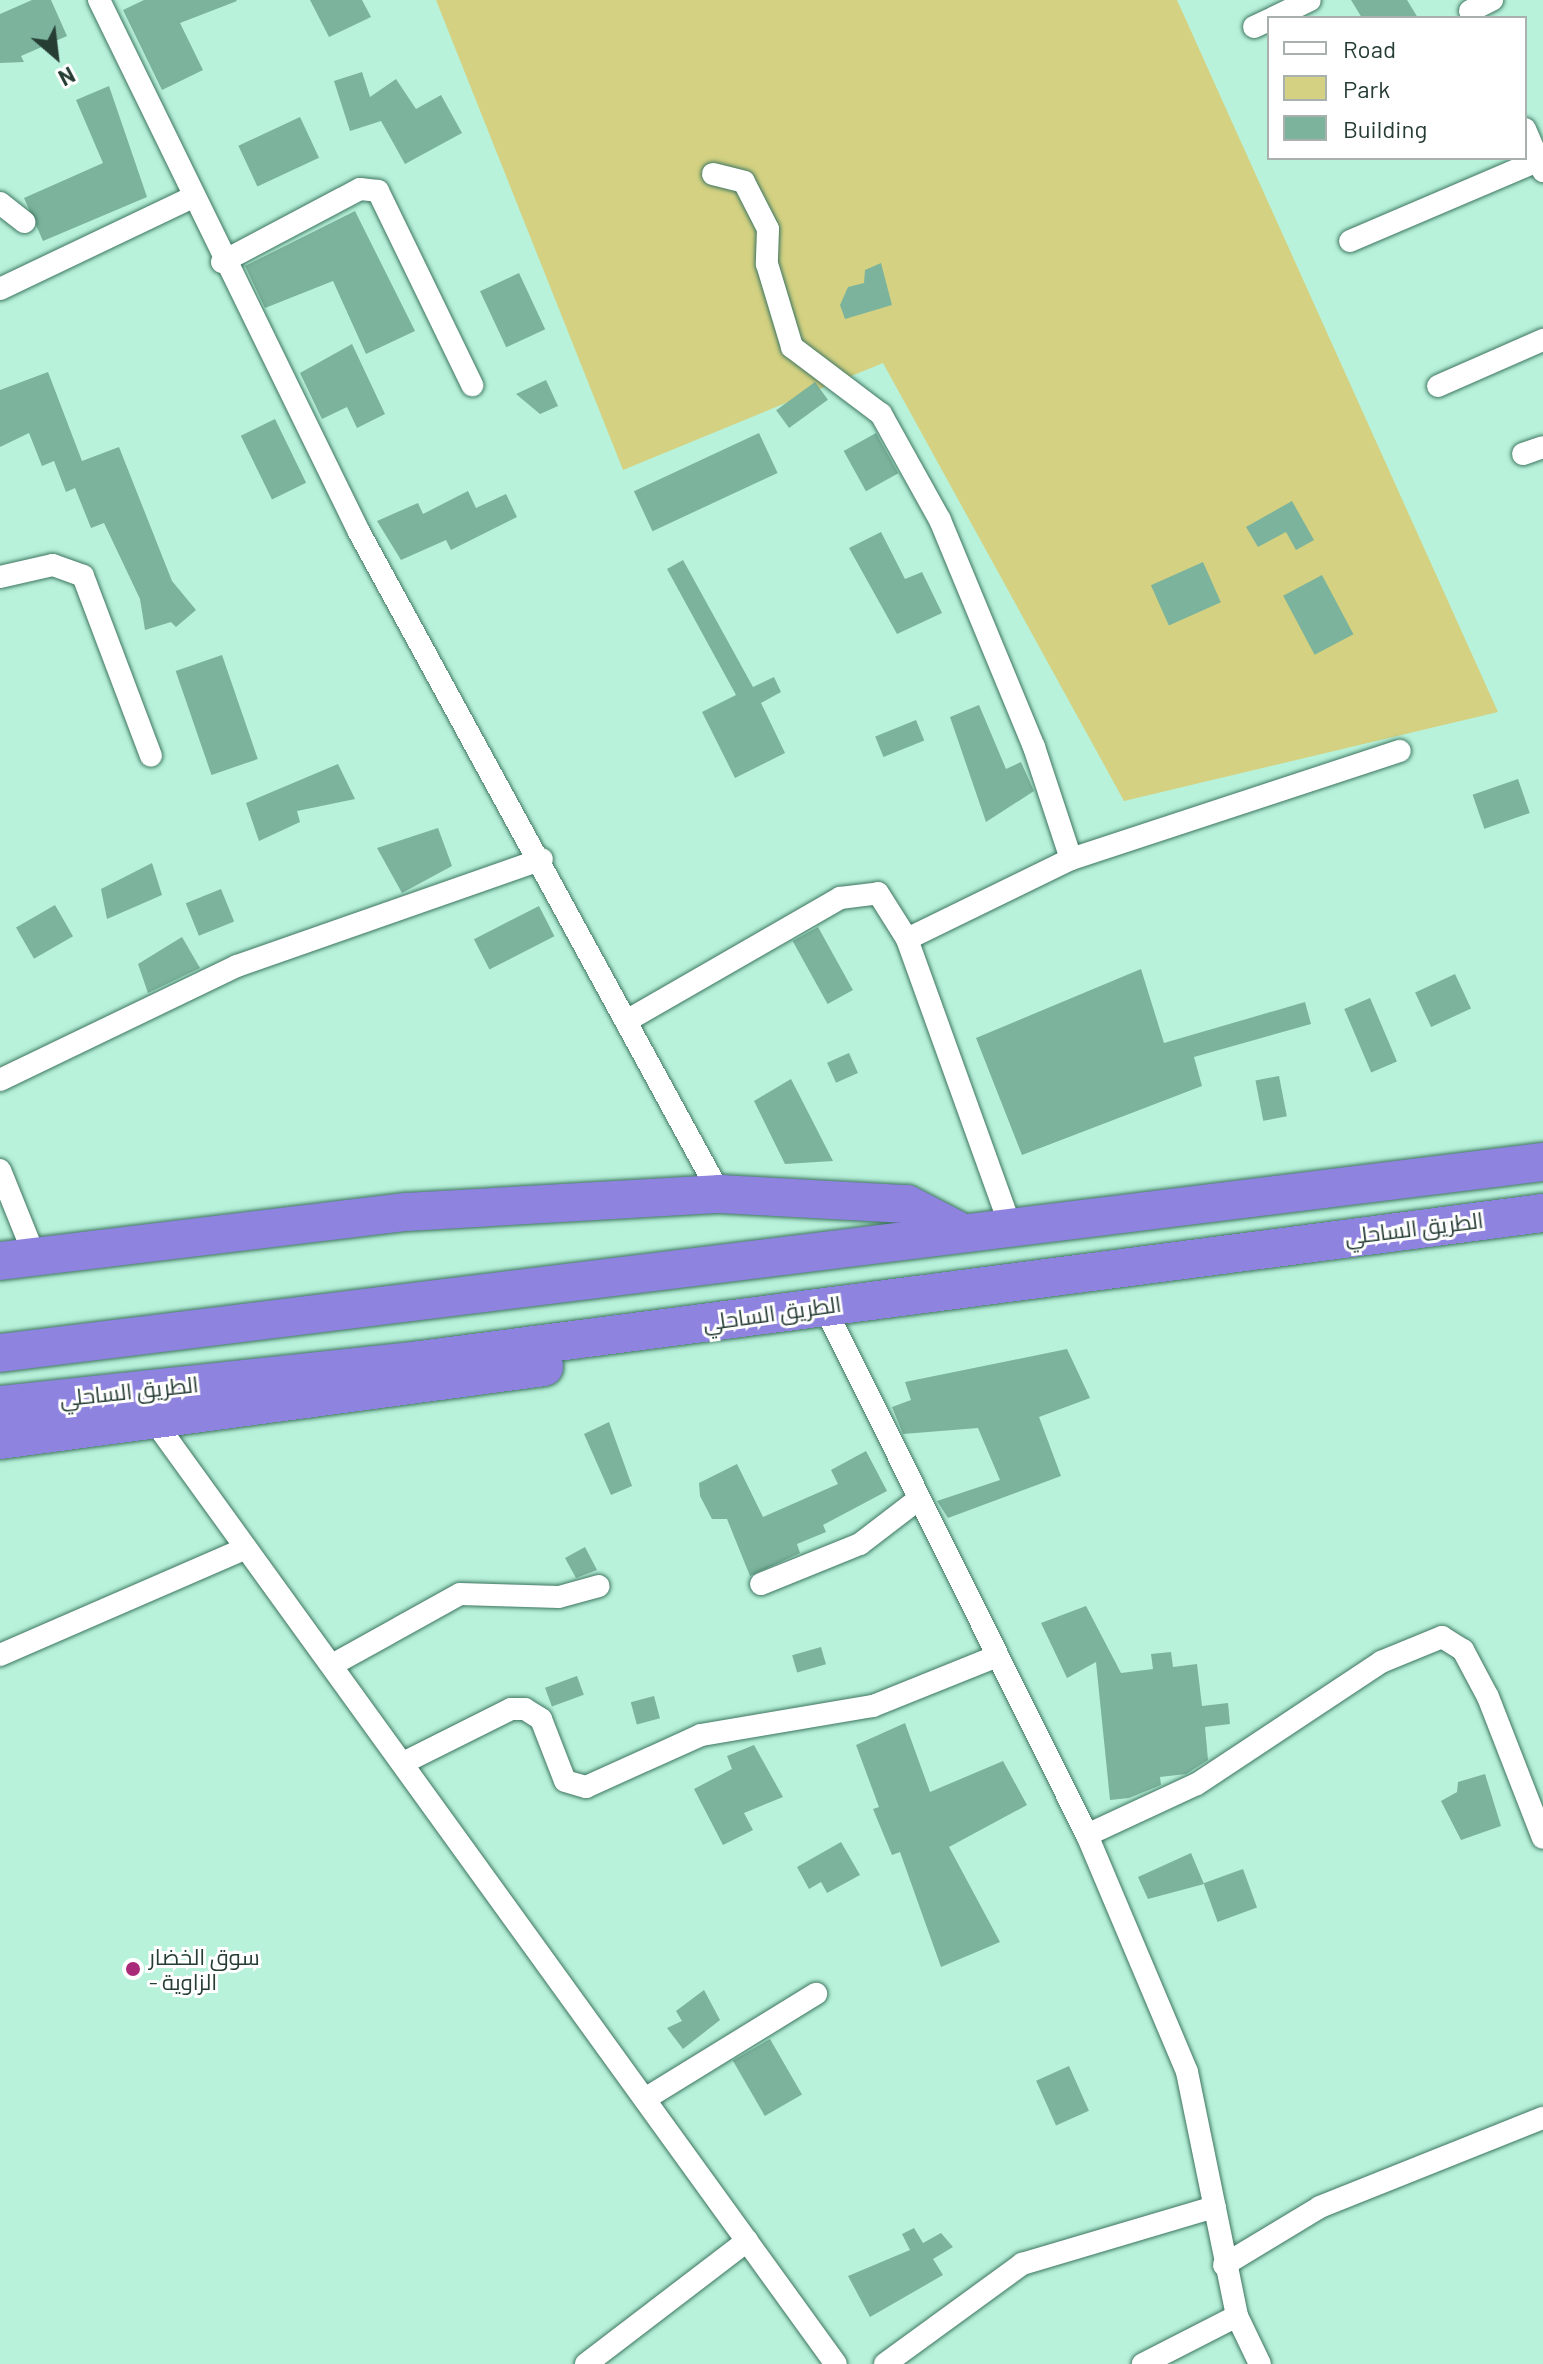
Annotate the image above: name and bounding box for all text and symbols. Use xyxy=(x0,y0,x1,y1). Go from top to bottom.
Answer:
north arrow xyxy=(16,16,96,96)
legend xyxy=(1267,16,1527,160)
text: Road xyxy=(1343,34,1396,63)
text: N xyxy=(55,62,80,92)
text: Park xyxy=(1343,74,1390,103)
text: Building xyxy=(1343,114,1427,143)
street label: الطريق الساحلي xyxy=(1343,1206,1485,1250)
street label: الطريق الساحلي xyxy=(701,1290,843,1336)
street label: الطريق الساحلي xyxy=(58,1371,200,1411)
place label: سوق الخضار - الزاوية xyxy=(149,1943,260,1994)
marker: سوق الخضار - الزاوية xyxy=(124,1960,142,1978)

